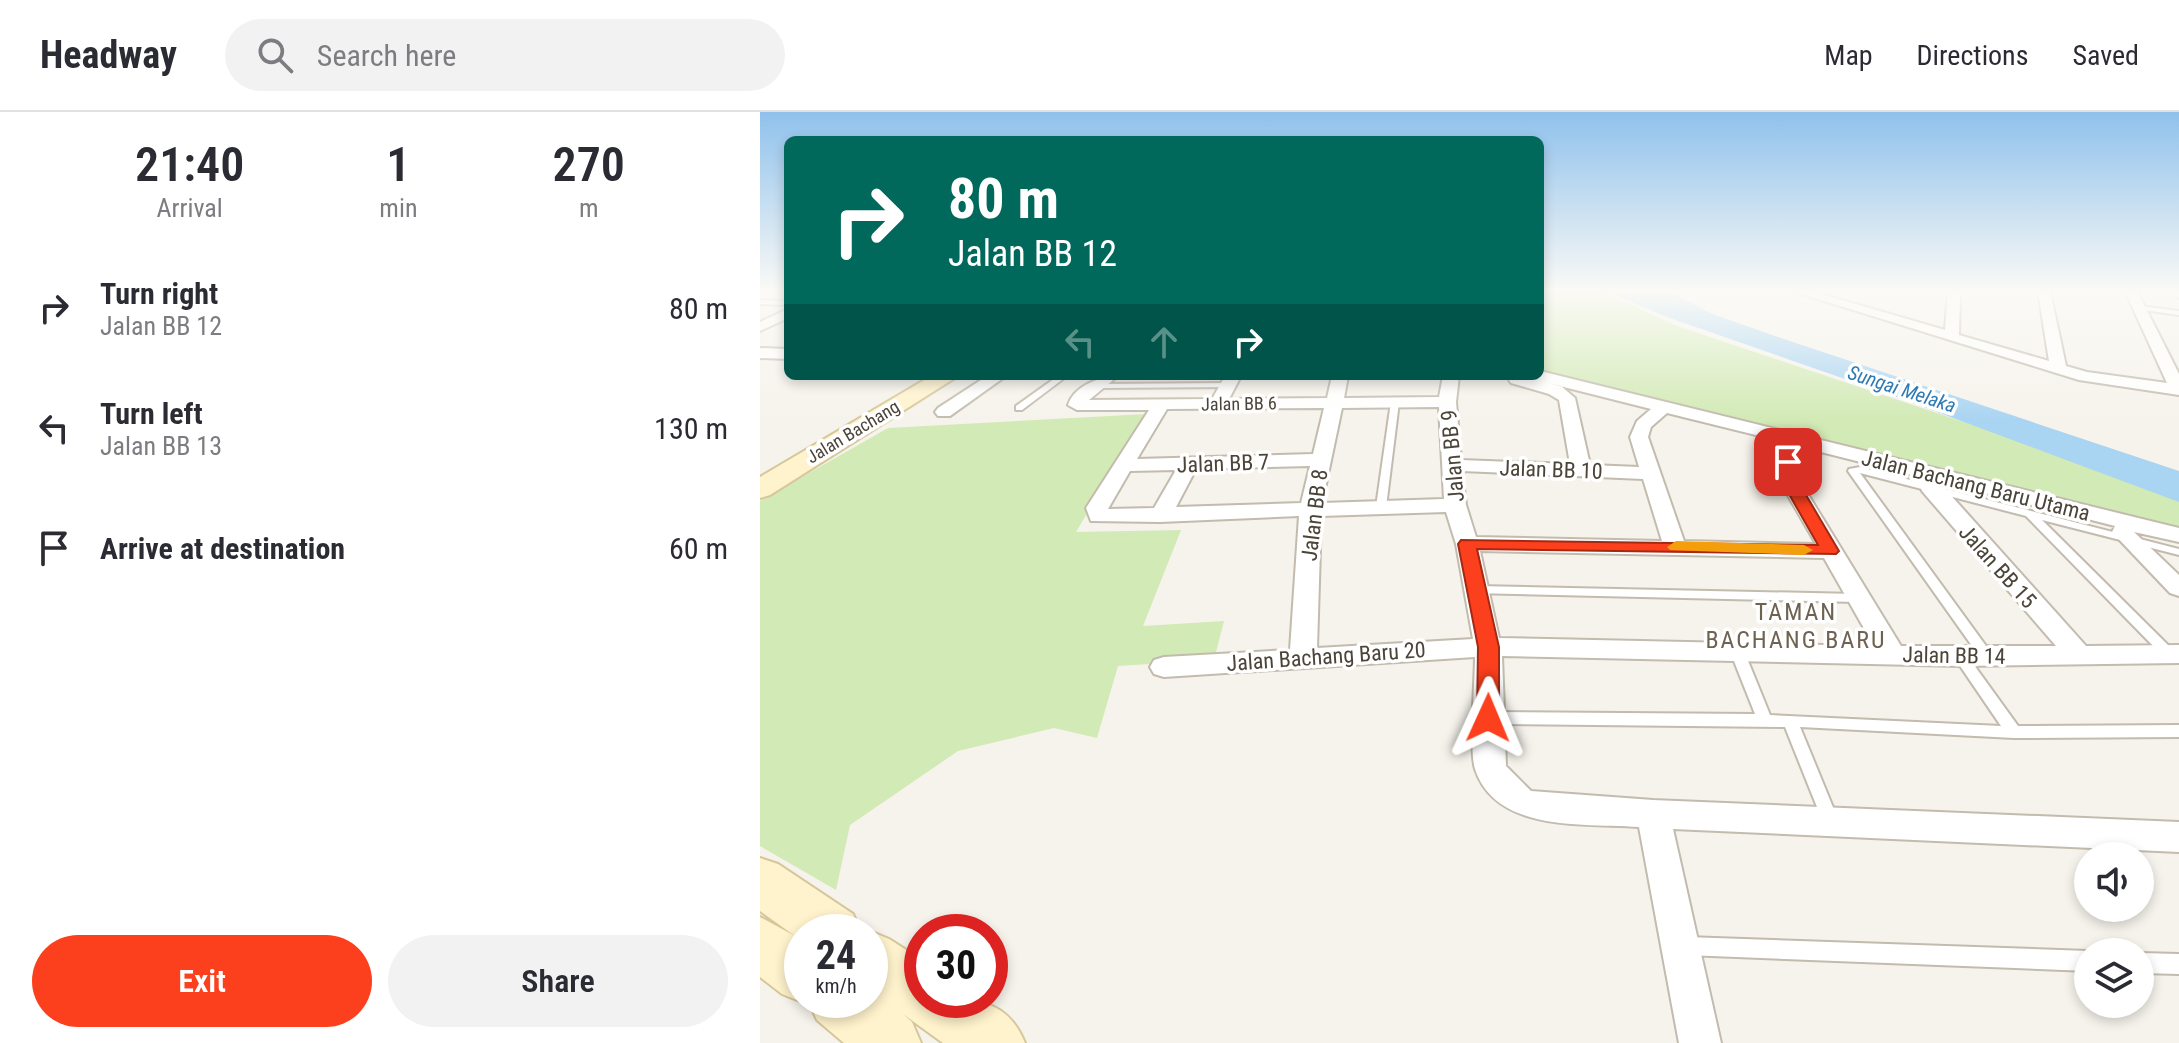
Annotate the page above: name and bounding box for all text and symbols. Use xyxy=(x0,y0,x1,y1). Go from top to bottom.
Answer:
search box xyxy=(225,19,785,91)
text: Headway xyxy=(40,33,177,77)
icon: search xyxy=(253,33,297,77)
text: Search here xyxy=(317,38,456,73)
text: Map xyxy=(1824,39,1873,72)
text: Directions xyxy=(1917,39,2028,72)
text: Saved xyxy=(2072,39,2139,72)
text: 21:40 xyxy=(135,136,244,193)
text: 1 xyxy=(386,136,410,193)
text: 270 xyxy=(553,136,625,193)
text: 80 m xyxy=(948,166,1059,232)
icon: right xyxy=(816,168,920,272)
text: Arrival xyxy=(157,193,223,223)
text: min xyxy=(379,193,417,223)
text: m xyxy=(579,193,599,223)
text: Jalan BB 12 xyxy=(948,233,1117,275)
text: Turn right xyxy=(100,276,218,311)
icon: right xyxy=(32,286,76,330)
text: 80 m xyxy=(669,291,728,326)
text: Jalan BB 12 xyxy=(100,311,222,341)
icon: left xyxy=(1058,320,1102,364)
icon: ahead xyxy=(1142,320,1186,364)
icon: right xyxy=(1226,320,1270,364)
water label: Sungai Melaka xyxy=(1845,360,1959,418)
street label: Jalan BB 6 xyxy=(1201,392,1277,415)
text: Turn left xyxy=(100,396,203,431)
street label: Jalan Bachang xyxy=(803,396,903,468)
icon: left xyxy=(32,406,76,450)
street label: Jalan BB 9 xyxy=(1436,409,1469,503)
text: 130 m xyxy=(654,411,728,446)
pin xyxy=(1754,428,1822,496)
text: Jalan BB 13 xyxy=(100,431,222,461)
icon: arrive xyxy=(1766,440,1810,484)
street label: Jalan Bachang Baru Utama xyxy=(1859,445,2093,526)
street label: Jalan BB 7 xyxy=(1176,449,1270,478)
street label: Jalan BB 10 xyxy=(1499,455,1603,484)
street label: Jalan BB 8 xyxy=(1296,468,1333,562)
street label: Jalan BB 15 xyxy=(1954,520,2041,613)
icon: arrive xyxy=(32,526,76,570)
text: Arrive at destination xyxy=(100,531,345,566)
text: 60 m xyxy=(669,531,728,566)
district label: TAMAN BACHANG BARU xyxy=(1705,598,1887,654)
street label: Jalan Bachang Baru 20 xyxy=(1226,637,1426,676)
street label: Jalan BB 14 xyxy=(1902,642,2006,669)
position arrow xyxy=(1446,676,1530,760)
map controls xyxy=(2074,842,2154,1018)
button: sound xyxy=(2074,842,2154,922)
speed limit sign: 30 xyxy=(904,914,1008,1018)
text: 24 xyxy=(816,932,856,979)
button: Exit xyxy=(32,935,372,1027)
button: Share xyxy=(388,935,728,1027)
button: layers xyxy=(2074,938,2154,1018)
text: km/h xyxy=(815,974,857,998)

